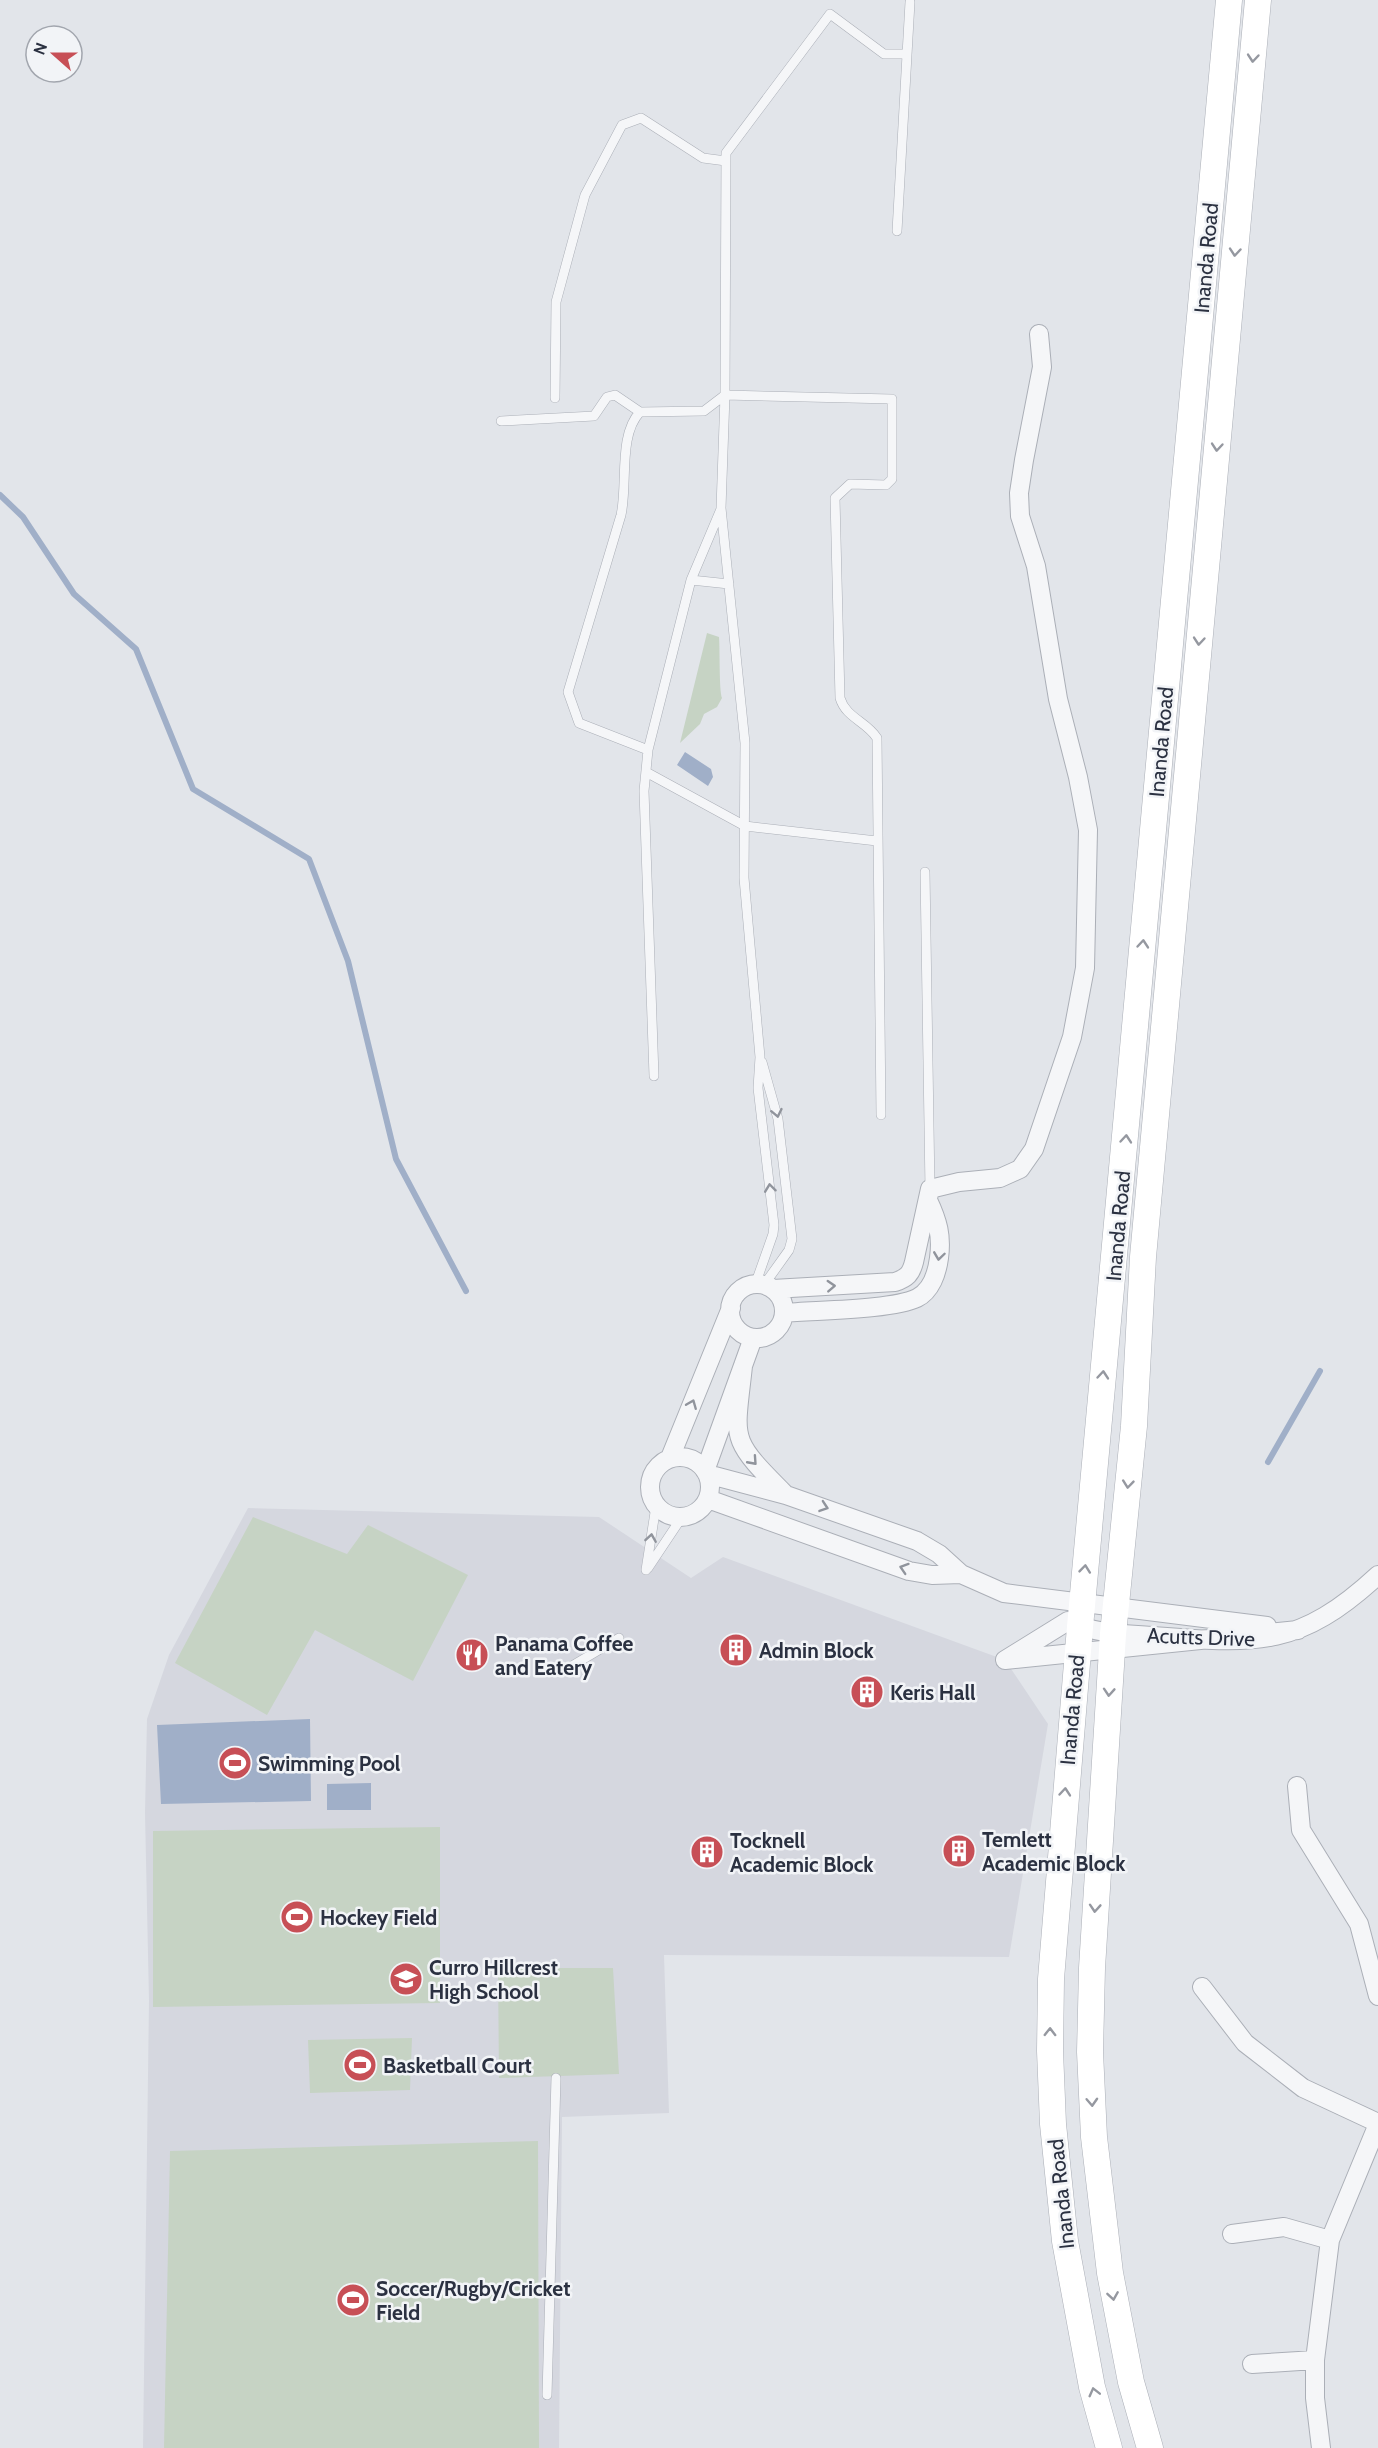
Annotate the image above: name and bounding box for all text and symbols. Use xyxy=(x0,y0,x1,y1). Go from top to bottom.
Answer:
north arrow xyxy=(24,24,84,84)
text: N xyxy=(30,40,51,57)
one-way arrow xyxy=(1247,54,1260,63)
street label: Inanda Road xyxy=(1189,202,1223,314)
one-way arrow xyxy=(1229,248,1242,257)
one-way arrow xyxy=(1211,442,1224,451)
one-way arrow xyxy=(1193,636,1206,645)
street label: Inanda Road xyxy=(1144,686,1178,798)
one-way arrow xyxy=(1136,940,1149,949)
one-way arrow xyxy=(770,1108,783,1118)
one-way arrow xyxy=(1119,1134,1132,1143)
street label: Inanda Road xyxy=(1101,1170,1135,1282)
one-way arrow xyxy=(764,1183,776,1192)
one-way arrow xyxy=(933,1252,945,1261)
one-way arrow xyxy=(826,1279,835,1292)
one-way arrow xyxy=(1096,1370,1109,1379)
one-way arrow xyxy=(685,1399,697,1410)
one-way arrow xyxy=(746,1454,757,1465)
one-way arrow xyxy=(1122,1480,1135,1489)
one-way arrow xyxy=(818,1500,829,1513)
one-way arrow xyxy=(645,1534,657,1543)
one-way arrow xyxy=(899,1563,910,1576)
one-way arrow xyxy=(1078,1564,1091,1573)
street label: Acutts Drive xyxy=(1147,1623,1256,1651)
place label: Panama Coffee and Eatery xyxy=(495,1631,634,1680)
building icon: Admin Block xyxy=(718,1632,754,1668)
restaurant icon: Panama Coffee and Eatery xyxy=(454,1637,490,1673)
place label: Admin Block xyxy=(759,1638,874,1663)
street label: Inanda Road xyxy=(1055,1654,1089,1766)
building icon: Keris Hall xyxy=(849,1674,885,1710)
place label: Keris Hall xyxy=(890,1680,976,1705)
one-way arrow xyxy=(1103,1688,1116,1697)
sports icon: Swimming Pool xyxy=(217,1745,253,1781)
place label: Swimming Pool xyxy=(258,1751,401,1776)
one-way arrow xyxy=(1058,1788,1071,1797)
place label: Temlett Academic Block xyxy=(982,1827,1126,1876)
place label: Tocknell Academic Block xyxy=(730,1828,874,1877)
building icon: Temlett Academic Block xyxy=(941,1833,977,1869)
building icon: Tocknell Academic Block xyxy=(689,1834,725,1870)
sports icon: Hockey Field xyxy=(279,1899,315,1935)
one-way arrow xyxy=(1089,1903,1102,1912)
place label: Hockey Field xyxy=(320,1905,437,1930)
place label: Curro Hillcrest High School xyxy=(429,1955,558,2004)
school or university icon: Curro Hillcrest High School xyxy=(388,1961,424,1997)
one-way arrow xyxy=(1044,2027,1056,2036)
sports icon: Basketball Court xyxy=(342,2047,378,2083)
place label: Basketball Court xyxy=(383,2053,532,2078)
one-way arrow xyxy=(1086,2098,1099,2107)
street label: Inanda Road xyxy=(1043,2138,1079,2250)
place label: Soccer/Rugby/Cricket Field xyxy=(376,2276,570,2325)
sports icon: Soccer/Rugby/Cricket Field xyxy=(335,2282,371,2318)
one-way arrow xyxy=(1107,2291,1119,2301)
one-way arrow xyxy=(1088,2387,1101,2397)

